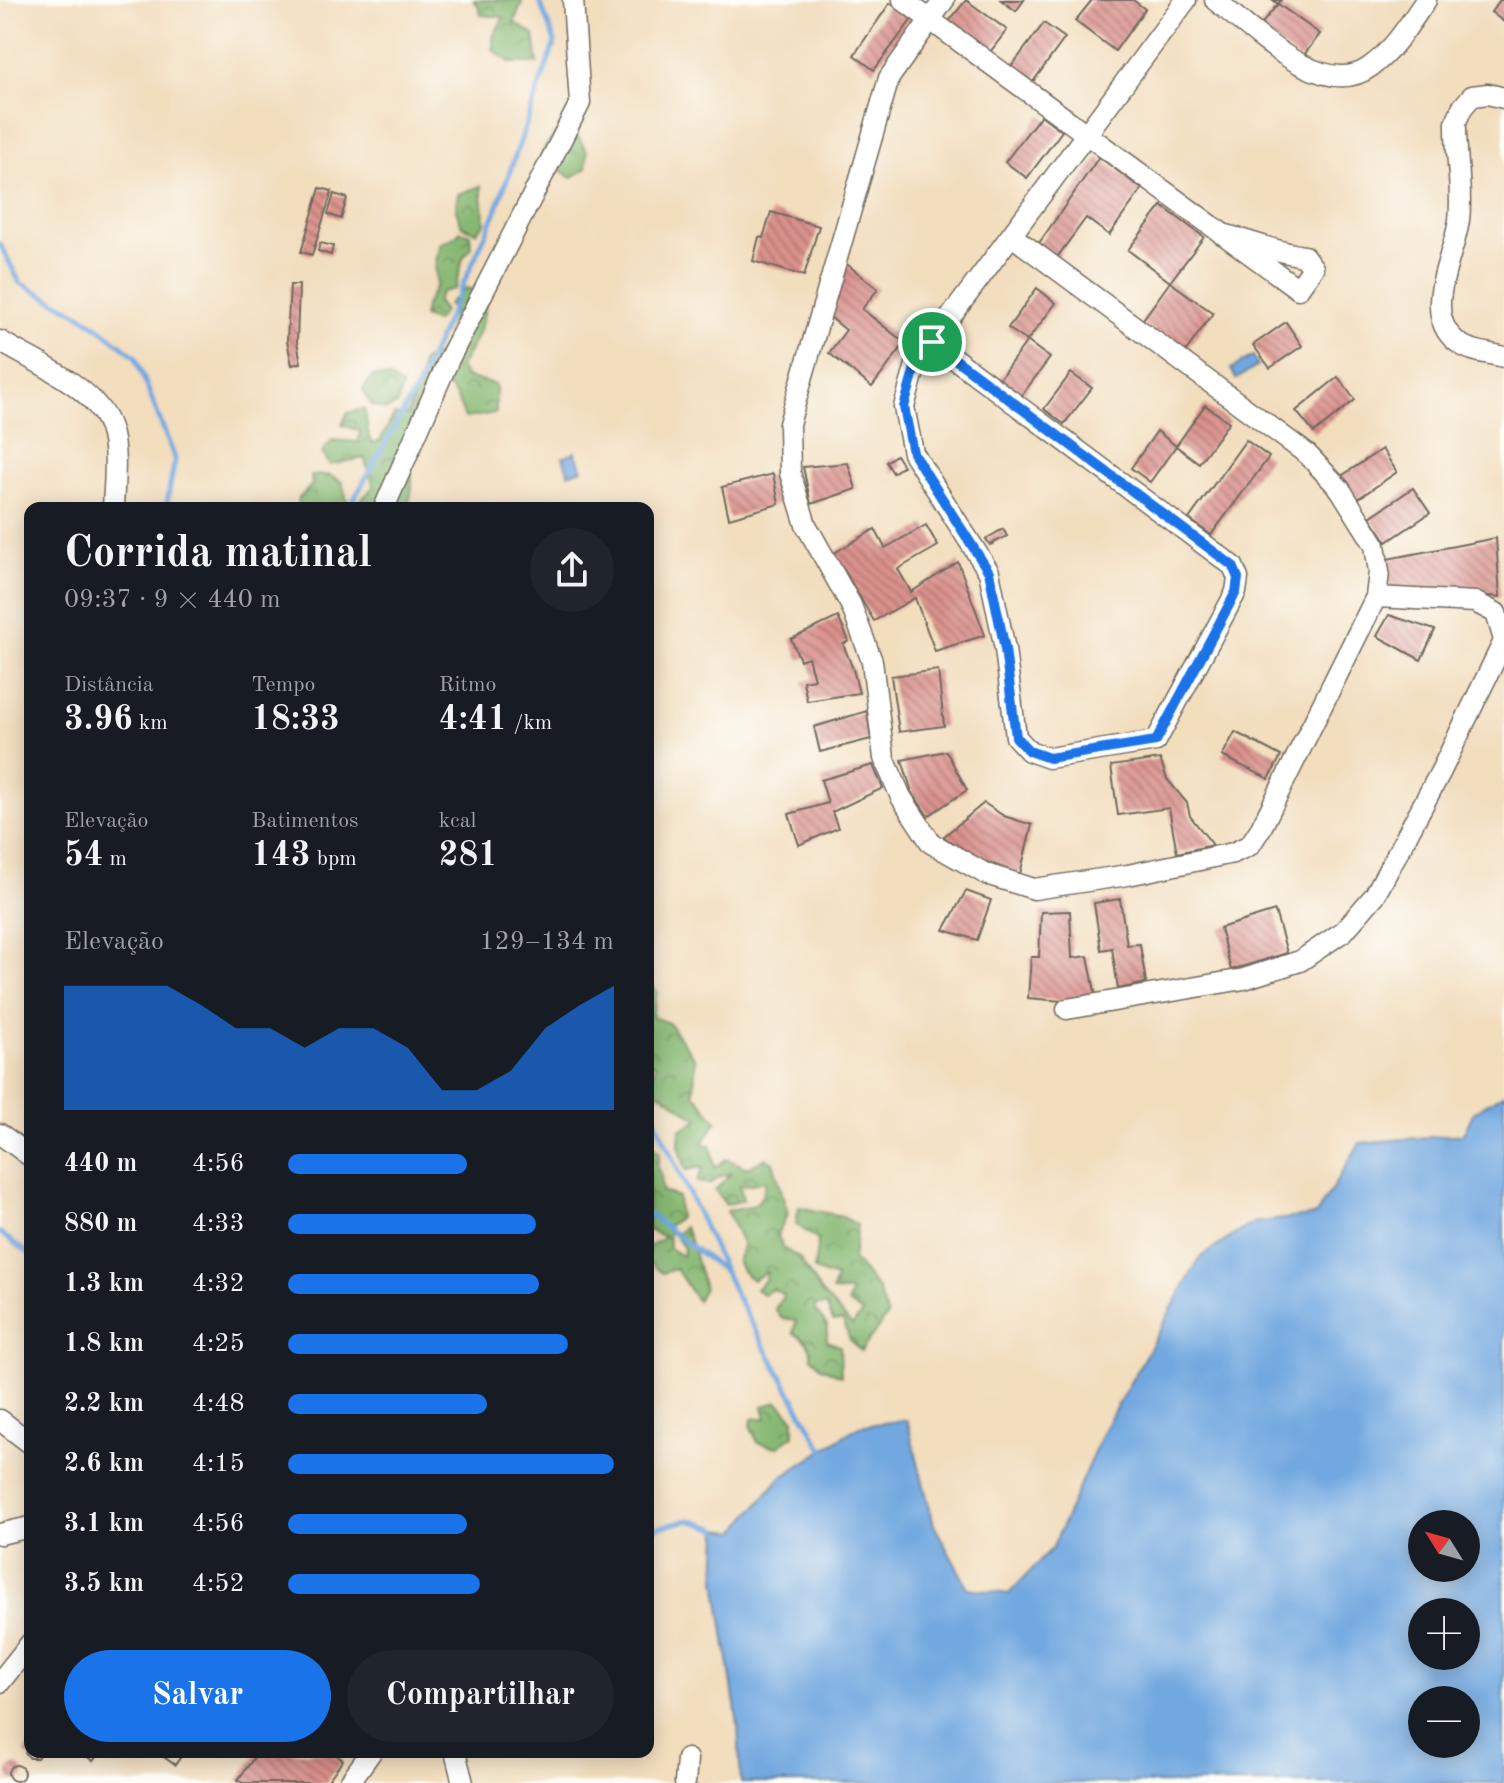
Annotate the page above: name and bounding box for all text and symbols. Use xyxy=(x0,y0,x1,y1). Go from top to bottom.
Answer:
pin xyxy=(898,308,966,376)
icon: arrive xyxy=(910,320,954,364)
button: share xyxy=(530,528,614,612)
text: Corrida matinal xyxy=(64,532,372,576)
text: 09:37 · 9 × 440 m xyxy=(64,587,281,613)
text: Distância xyxy=(64,674,154,696)
text: Tempo xyxy=(251,674,315,696)
text: Ritmo xyxy=(439,674,496,696)
text: 3.96 xyxy=(64,703,133,737)
text: 18:33 xyxy=(251,703,340,737)
text: 4:41 xyxy=(439,703,507,737)
text: km xyxy=(133,712,168,734)
text: /km xyxy=(507,712,552,734)
text: Elevação xyxy=(64,810,148,832)
text: Batimentos xyxy=(251,810,359,832)
text: kcal xyxy=(439,810,477,832)
text: 54 xyxy=(64,839,103,873)
text: 143 xyxy=(251,839,311,873)
text: 281 xyxy=(439,839,498,873)
text: m xyxy=(103,848,127,870)
text: bpm xyxy=(311,848,357,870)
text: Elevação xyxy=(64,929,164,955)
text: 129–134 m xyxy=(479,929,614,955)
text: 440 m xyxy=(64,1151,137,1177)
text: 4:56 xyxy=(192,1151,245,1177)
text: 880 m xyxy=(64,1211,137,1237)
text: 4:33 xyxy=(192,1211,245,1237)
text: 1.3 km xyxy=(64,1271,144,1297)
text: 4:32 xyxy=(192,1271,245,1297)
text: 1.8 km xyxy=(64,1331,144,1357)
text: 4:25 xyxy=(192,1331,245,1357)
text: 2.2 km xyxy=(64,1391,144,1417)
text: 4:48 xyxy=(192,1391,245,1417)
text: 2.6 km xyxy=(64,1451,144,1477)
text: 4:15 xyxy=(192,1451,245,1477)
north arrow xyxy=(1408,1510,1480,1582)
map controls xyxy=(1408,1510,1480,1758)
text: 3.1 km xyxy=(64,1511,144,1537)
text: 4:56 xyxy=(192,1511,245,1537)
text: 3.5 km xyxy=(64,1571,144,1597)
text: 4:52 xyxy=(192,1571,245,1597)
button: + xyxy=(1408,1598,1480,1670)
button: Salvar xyxy=(64,1650,331,1742)
button: Compartilhar xyxy=(347,1650,614,1742)
button: − xyxy=(1408,1686,1480,1758)

